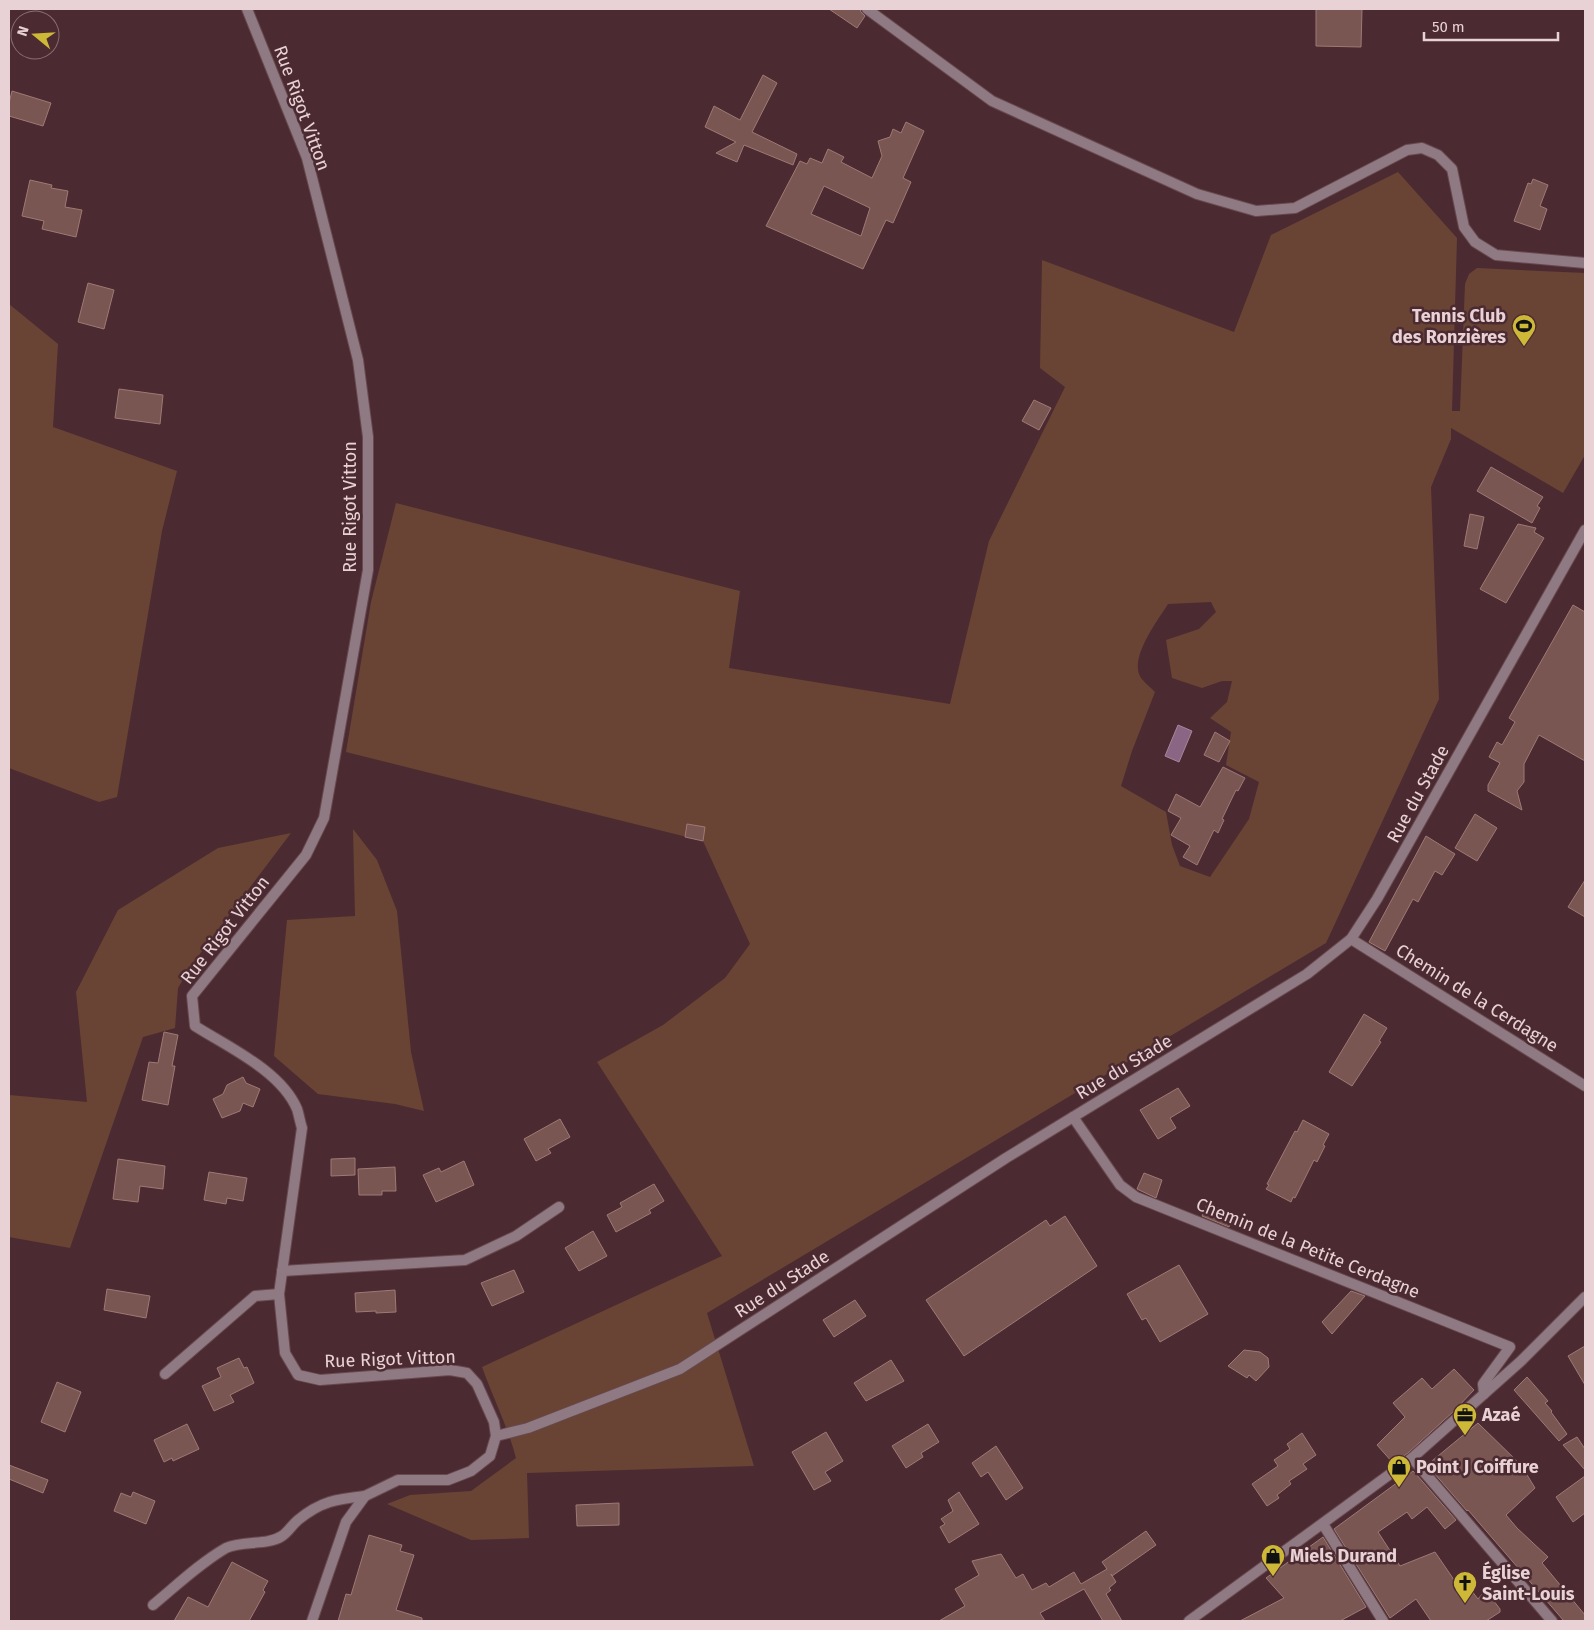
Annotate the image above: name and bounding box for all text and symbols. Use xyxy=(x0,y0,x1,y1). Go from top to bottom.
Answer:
north arrow xyxy=(10,10,60,60)
scale bar xyxy=(1424,10,1558,42)
text: 50 m xyxy=(1432,18,1465,36)
text: N xyxy=(14,24,33,38)
street label: Rue Rigot Vitton xyxy=(269,42,335,174)
place label: Tennis Club des Ronzières xyxy=(1392,305,1506,348)
sports icon: Tennis Club des Ronzières xyxy=(1511,313,1537,347)
street label: Rue Rigot Vitton xyxy=(339,441,361,573)
street label: Rue du Stade xyxy=(1382,741,1454,847)
street label: Rue Rigot Vitton xyxy=(176,871,274,989)
street label: Chemin de la Cerdagne xyxy=(1392,939,1562,1057)
street label: Rue du Stade xyxy=(1072,1030,1176,1104)
street label: Chemin de la Petite Cerdagne xyxy=(1193,1193,1423,1303)
street label: Rue du Stade xyxy=(731,1245,833,1323)
street label: Rue Rigot Vitton xyxy=(324,1346,456,1372)
office icon: Azaé xyxy=(1452,1402,1478,1436)
place label: Azaé xyxy=(1481,1404,1520,1426)
shop icon: Point J Coiffure xyxy=(1386,1454,1412,1488)
place label: Point J Coiffure xyxy=(1416,1456,1539,1478)
shop icon: Miels Durand xyxy=(1260,1543,1286,1577)
place label: Miels Durand xyxy=(1290,1545,1397,1567)
place label: Église Saint-Louis xyxy=(1482,1561,1575,1605)
church icon: Église Saint-Louis xyxy=(1452,1570,1478,1604)

